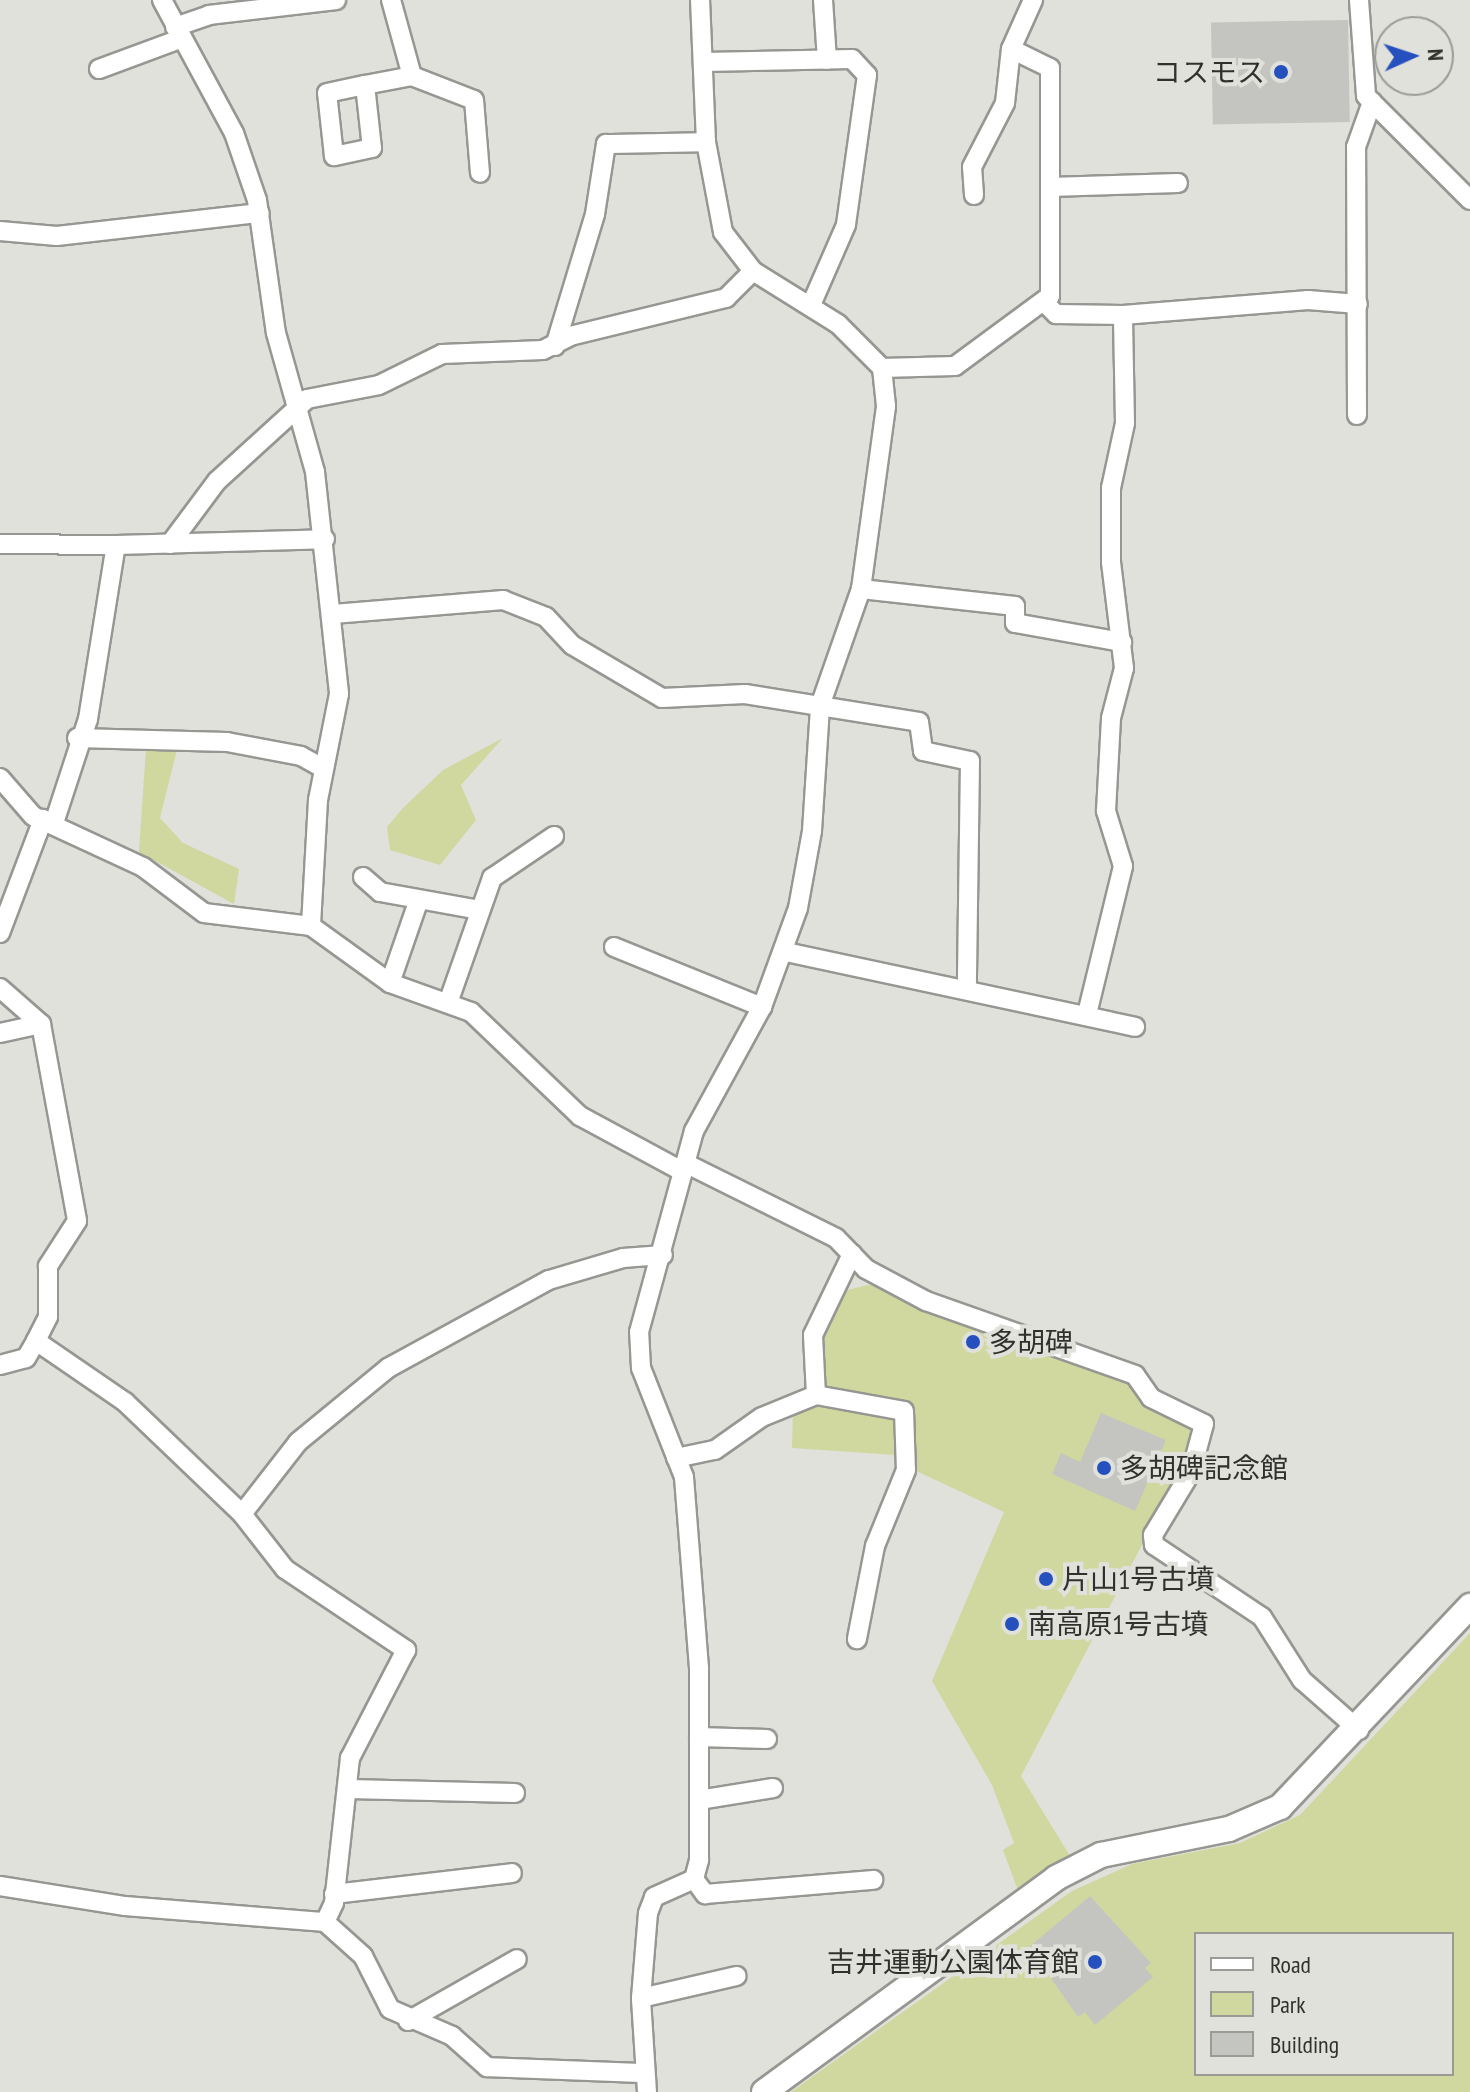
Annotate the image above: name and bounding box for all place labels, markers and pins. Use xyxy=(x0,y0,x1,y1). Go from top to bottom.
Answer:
place label: コスモス xyxy=(1153,55,1265,89)
marker: コスモス xyxy=(1272,63,1290,81)
place label: 多胡碑 xyxy=(989,1325,1073,1359)
marker: 多胡碑 xyxy=(964,1333,982,1351)
place label: 多胡碑記念館 xyxy=(1120,1451,1288,1485)
marker: 多胡碑記念館 xyxy=(1095,1459,1113,1477)
place label: 片山1号古墳 xyxy=(1062,1562,1215,1596)
marker: 片山1号古墳 xyxy=(1037,1570,1055,1588)
place label: 南高原1号古墳 xyxy=(1028,1607,1209,1641)
marker: 南高原1号古墳 xyxy=(1003,1615,1021,1633)
place label: 吉井運動公園体育館 xyxy=(827,1945,1079,1979)
marker: 吉井運動公園体育館 xyxy=(1086,1953,1104,1971)

